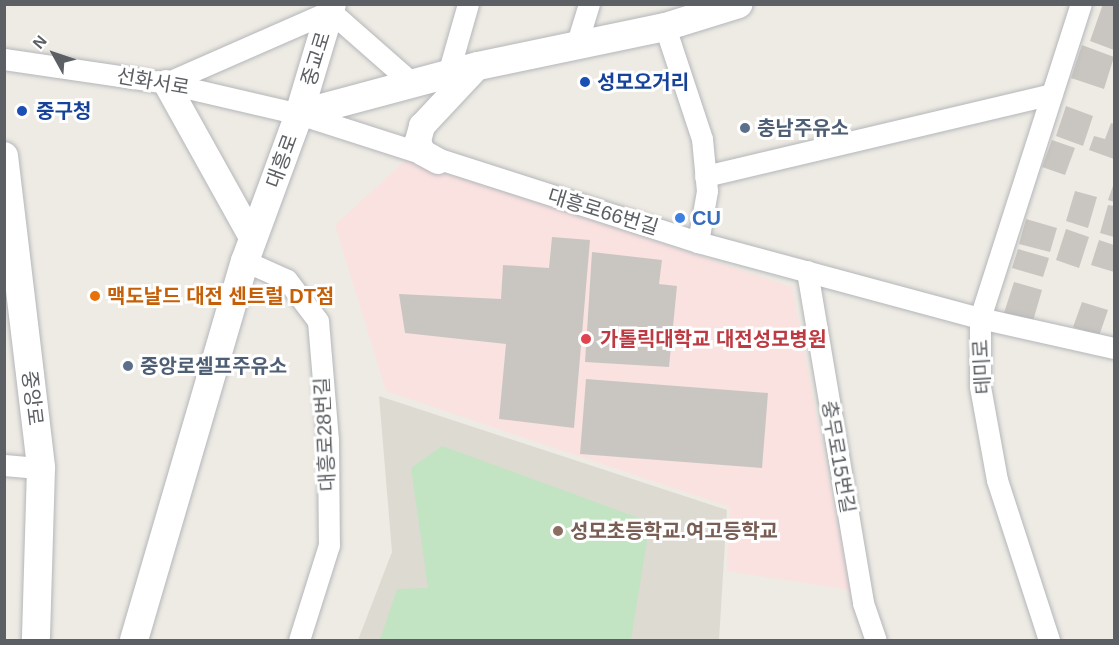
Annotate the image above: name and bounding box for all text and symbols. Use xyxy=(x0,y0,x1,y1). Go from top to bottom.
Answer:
north arrow xyxy=(24,24,84,84)
street label: 중교로 xyxy=(296,29,336,89)
text: N xyxy=(30,32,50,52)
street label: 선화서로 xyxy=(115,64,191,100)
place label: 성모오거리 xyxy=(597,70,689,94)
marker: 성모오거리 xyxy=(578,75,592,89)
place label: 중구청 xyxy=(36,99,91,123)
marker: 중구청 xyxy=(13,102,31,120)
place label: 충남주유소 xyxy=(757,116,849,140)
marker: 충남주유소 xyxy=(738,121,752,135)
street label: 대흥로 xyxy=(261,131,303,191)
street label: 대흥로66번길 xyxy=(545,184,661,240)
place label: CU xyxy=(692,206,721,230)
marker: CU xyxy=(673,211,687,225)
place label: 맥도날드 대전 센트럴 DT점 xyxy=(107,284,334,308)
marker: 맥도날드 대전 센트럴 DT점 xyxy=(88,289,102,303)
place label: 가톨릭대학교 대전성모병원 xyxy=(600,327,826,351)
marker: 가톨릭대학교 대전성모병원 xyxy=(577,330,595,348)
street label: 테미로 xyxy=(969,339,995,395)
place label: 중앙로셀프주유소 xyxy=(140,354,287,378)
marker: 중앙로셀프주유소 xyxy=(121,359,135,373)
street label: 중앙로 xyxy=(17,369,47,427)
street label: 대흥로28번길 xyxy=(310,376,340,492)
street label: 충무로15번길 xyxy=(816,399,860,515)
place label: 성모초등학교.여고등학교 xyxy=(570,519,778,543)
marker: 성모초등학교.여고등학교 xyxy=(551,524,565,538)

